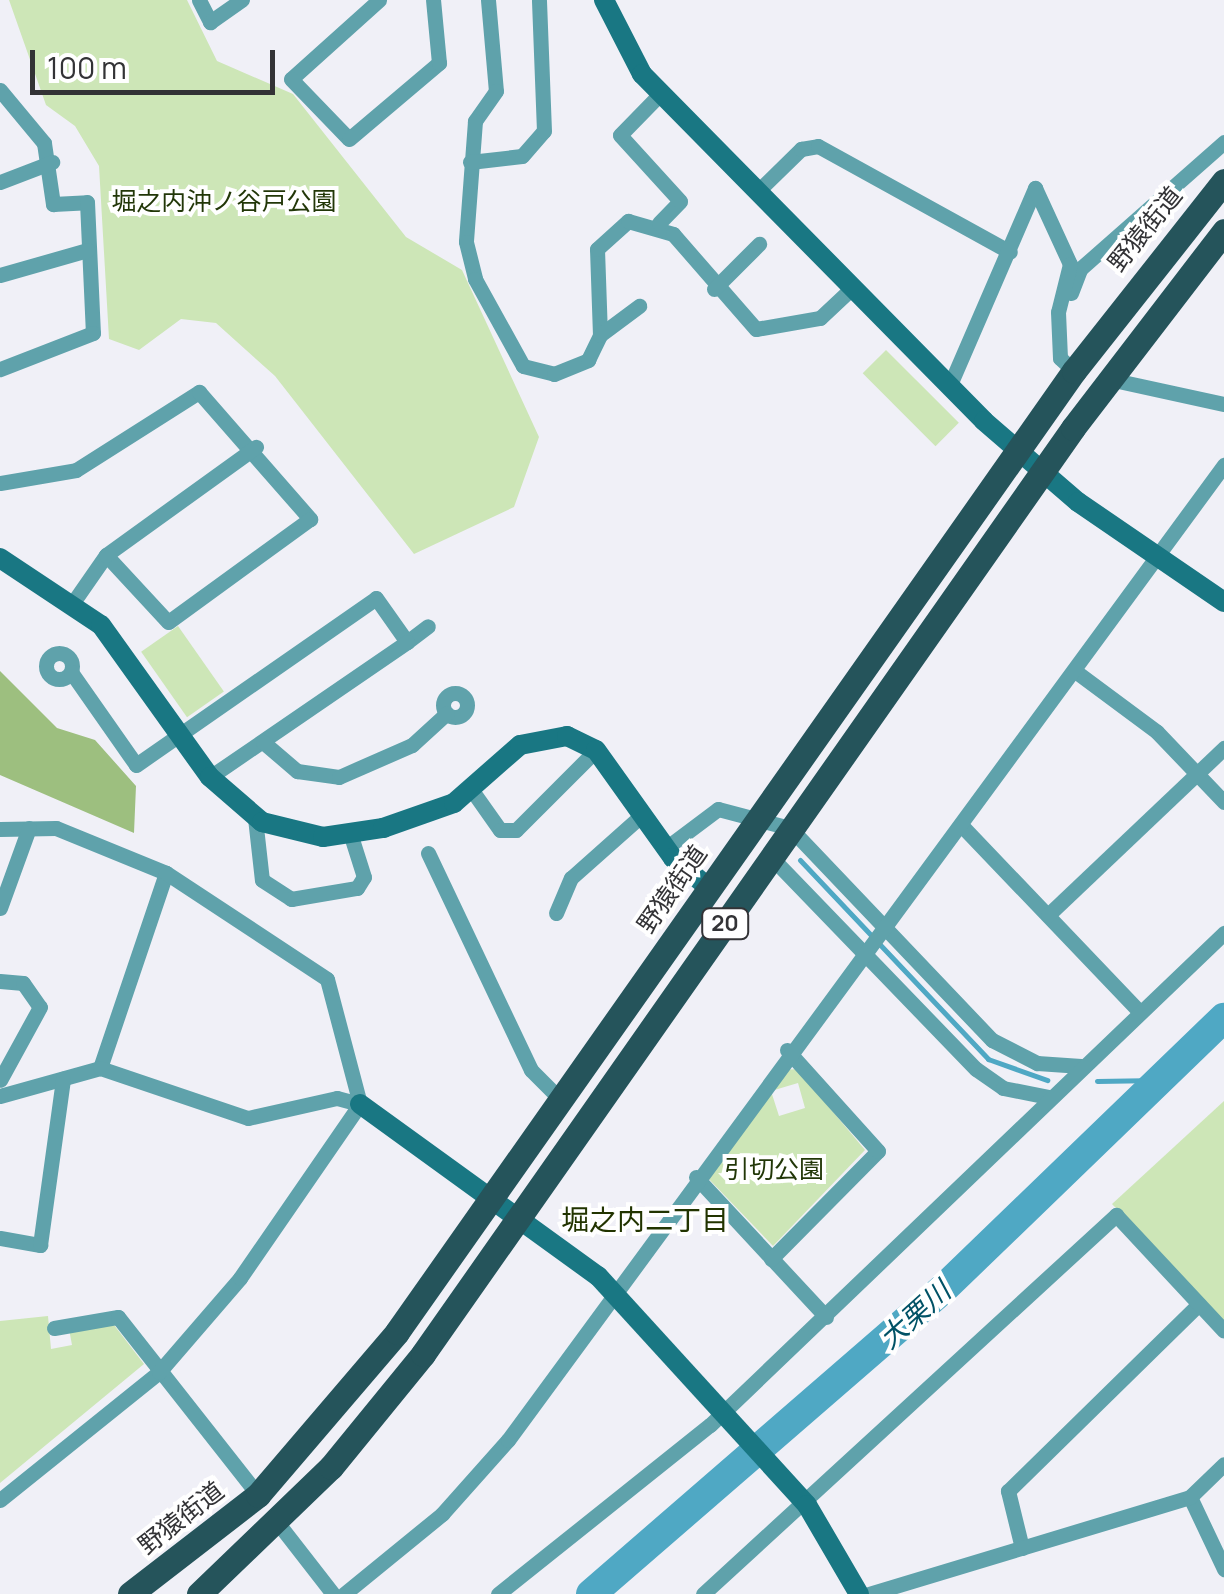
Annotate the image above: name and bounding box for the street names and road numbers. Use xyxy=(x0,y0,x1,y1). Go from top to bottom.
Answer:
street label: 野猿街道 xyxy=(1102,181,1188,277)
street label: 野猿街道 xyxy=(631,839,713,939)
road number: 20 xyxy=(700,907,750,941)
street label: 野猿街道 xyxy=(132,1475,230,1561)

